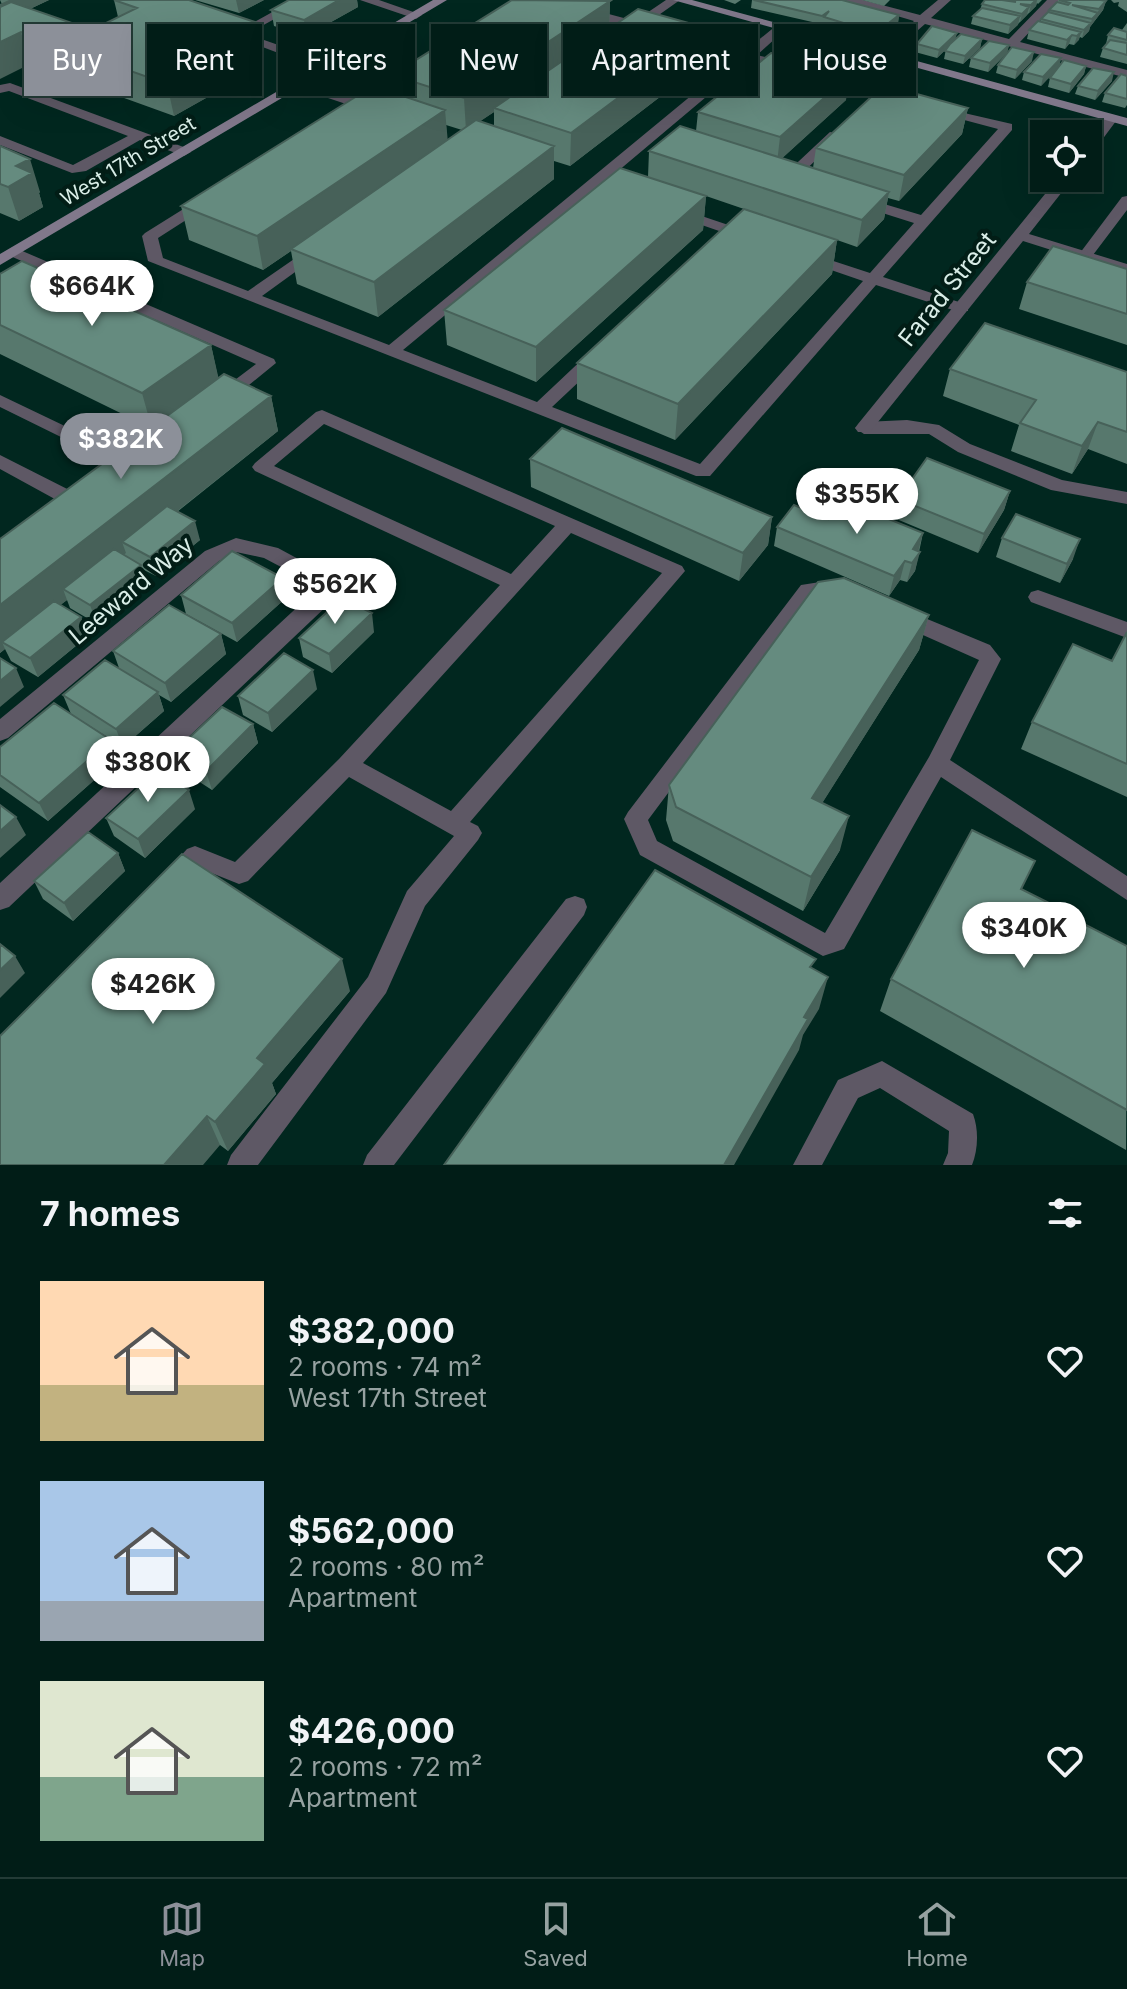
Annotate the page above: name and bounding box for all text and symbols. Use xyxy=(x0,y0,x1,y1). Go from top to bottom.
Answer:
chip: Buy xyxy=(24,24,131,96)
chip: Rent xyxy=(147,24,262,96)
chip: Filters xyxy=(278,24,415,96)
chip: New xyxy=(431,24,547,96)
chip: Apartment xyxy=(563,24,758,96)
chip: House xyxy=(774,24,916,96)
street label: West 17th Street xyxy=(56,111,200,211)
map controls xyxy=(1030,120,1102,192)
button: locate xyxy=(1030,120,1102,192)
street label: Farad Street xyxy=(892,226,1002,352)
pin: $664K xyxy=(36,260,148,328)
text: $664K xyxy=(48,270,136,301)
pin: $382K xyxy=(65,413,177,481)
text: $382K xyxy=(78,423,164,454)
pin: $355K xyxy=(801,468,913,536)
text: $355K xyxy=(814,478,900,509)
street label: Leeward Way xyxy=(63,530,199,650)
pin: $562K xyxy=(279,558,391,626)
text: $562K xyxy=(292,568,378,599)
pin: $380K xyxy=(92,736,204,804)
text: $380K xyxy=(105,746,191,777)
pin: $340K xyxy=(968,902,1080,970)
text: $340K xyxy=(980,912,1068,943)
pin: $426K xyxy=(97,958,209,1026)
text: $426K xyxy=(110,968,196,999)
icon: filters xyxy=(1043,1191,1087,1235)
text: 7 homes xyxy=(40,1193,180,1234)
text: $382,000 xyxy=(288,1310,455,1351)
icon: home xyxy=(104,1313,200,1409)
icon: heart xyxy=(1043,1339,1087,1383)
text: 2 rooms · 74 m² xyxy=(288,1351,482,1382)
text: West 17th Street xyxy=(288,1382,487,1413)
text: $562,000 xyxy=(288,1510,455,1551)
icon: home xyxy=(104,1513,200,1609)
icon: heart xyxy=(1043,1539,1087,1583)
text: 2 rooms · 80 m² xyxy=(288,1551,484,1582)
text: Apartment xyxy=(288,1582,417,1613)
text: $426,000 xyxy=(288,1710,455,1751)
icon: home xyxy=(104,1713,200,1809)
icon: heart xyxy=(1043,1739,1087,1783)
text: 2 rooms · 72 m² xyxy=(288,1751,482,1782)
text: Apartment xyxy=(288,1782,417,1813)
tab: Map xyxy=(159,1897,205,1971)
tab: Saved xyxy=(523,1897,588,1971)
tab: Home xyxy=(906,1897,968,1971)

